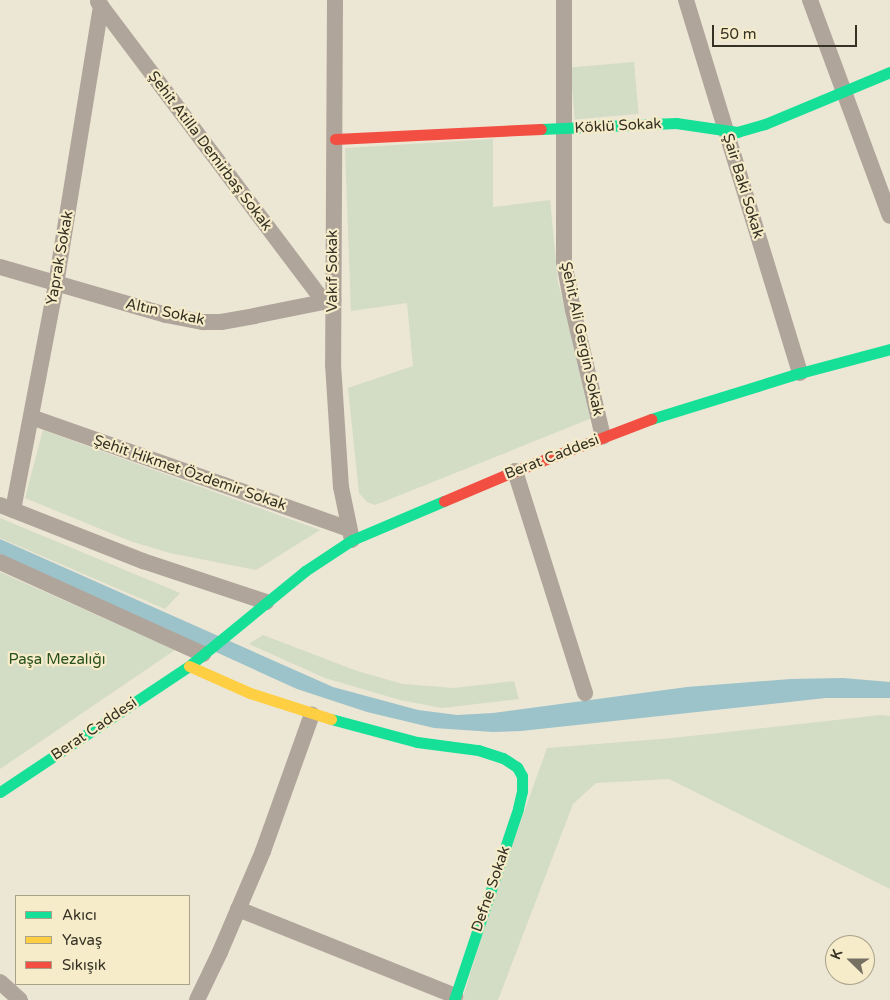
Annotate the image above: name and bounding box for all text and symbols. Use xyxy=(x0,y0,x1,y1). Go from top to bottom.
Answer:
scale bar xyxy=(715,15,860,47)
text: 50 m xyxy=(720,25,757,43)
street label: Şehit Atilla Demirbaş Sokak xyxy=(144,68,276,234)
street label: Köklü Sokak xyxy=(574,115,662,137)
street label: Şair Baki Sokak xyxy=(719,131,767,241)
street label: Yaprak Sokak xyxy=(43,209,77,307)
street label: Vakıf Sokak xyxy=(324,230,342,312)
street label: Şehit Ali Gergin Sokak xyxy=(557,260,607,418)
street label: Altın Sokak xyxy=(124,295,206,329)
street label: Şehit Hikmet Özdemir Sokak xyxy=(91,431,289,515)
street label: Berat Caddesi xyxy=(502,431,602,483)
park label: Paşa Mezalığı xyxy=(9,651,105,669)
street label: Berat Caddesi xyxy=(48,694,140,764)
street label: Defne Sokak xyxy=(468,844,514,934)
legend xyxy=(15,895,190,985)
text: Akıcı xyxy=(62,906,97,924)
text: Yavaş xyxy=(62,931,102,949)
north arrow xyxy=(825,935,875,985)
text: K xyxy=(827,947,846,962)
text: Sıkışık xyxy=(62,956,106,974)

